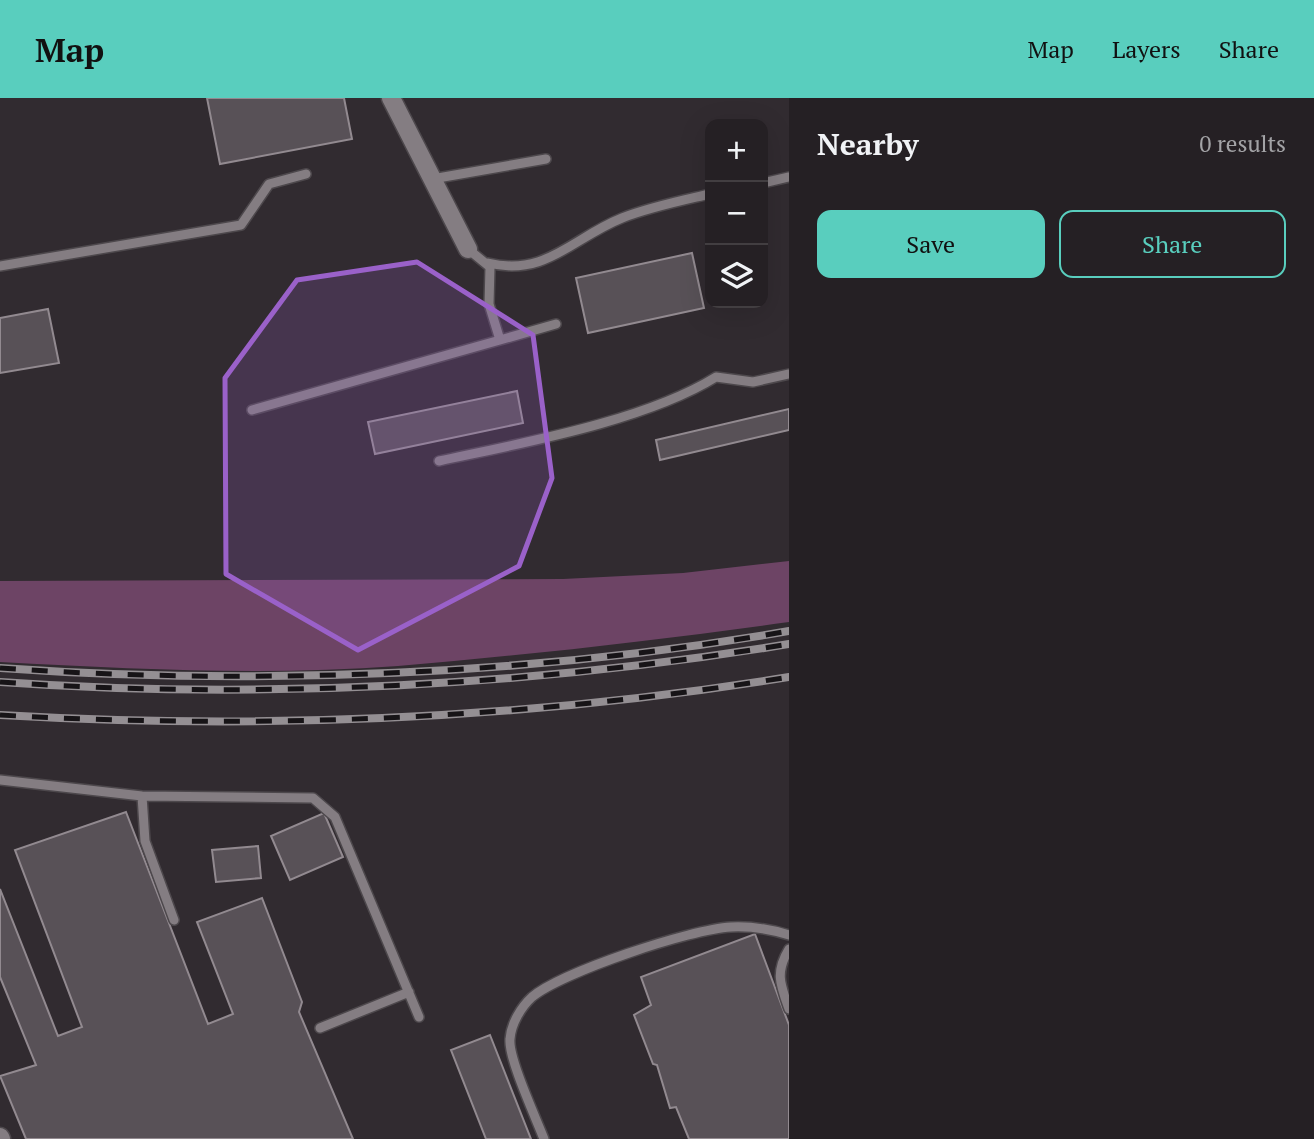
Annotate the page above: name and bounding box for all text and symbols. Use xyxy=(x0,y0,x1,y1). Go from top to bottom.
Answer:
text: Map xyxy=(35,28,104,71)
text: Map xyxy=(1027,33,1074,65)
text: Layers xyxy=(1112,33,1181,65)
text: Share xyxy=(1219,33,1279,65)
map controls xyxy=(705,119,768,308)
button: + xyxy=(705,119,768,182)
text: Nearby xyxy=(817,124,919,164)
text: 0 results xyxy=(1199,128,1286,159)
button: − xyxy=(705,182,768,245)
button: Save xyxy=(817,210,1045,278)
button: Share xyxy=(1059,210,1286,278)
button: layers xyxy=(705,245,768,308)

